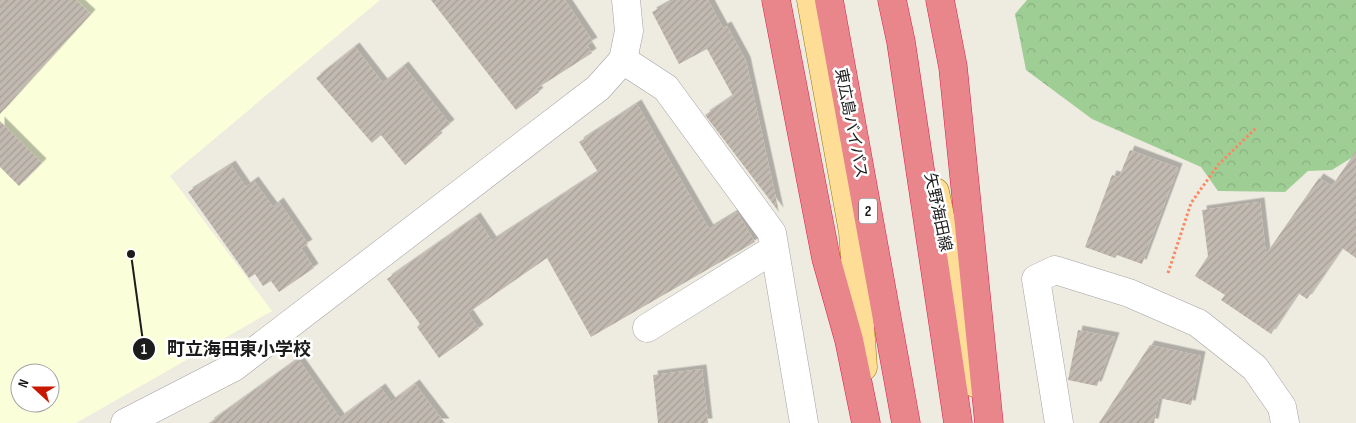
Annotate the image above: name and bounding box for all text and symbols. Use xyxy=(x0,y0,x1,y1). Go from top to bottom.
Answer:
street label: 東広島バイパス xyxy=(831,67,871,180)
street label: 矢野海田線 xyxy=(920,171,955,253)
road number: 2 xyxy=(859,198,877,224)
callout: 町立海田東小学校 xyxy=(132,332,321,365)
text: 町立海田東小学校 xyxy=(167,339,311,360)
text: 1 xyxy=(141,340,147,359)
north arrow xyxy=(10,363,60,413)
text: N xyxy=(14,377,33,390)

